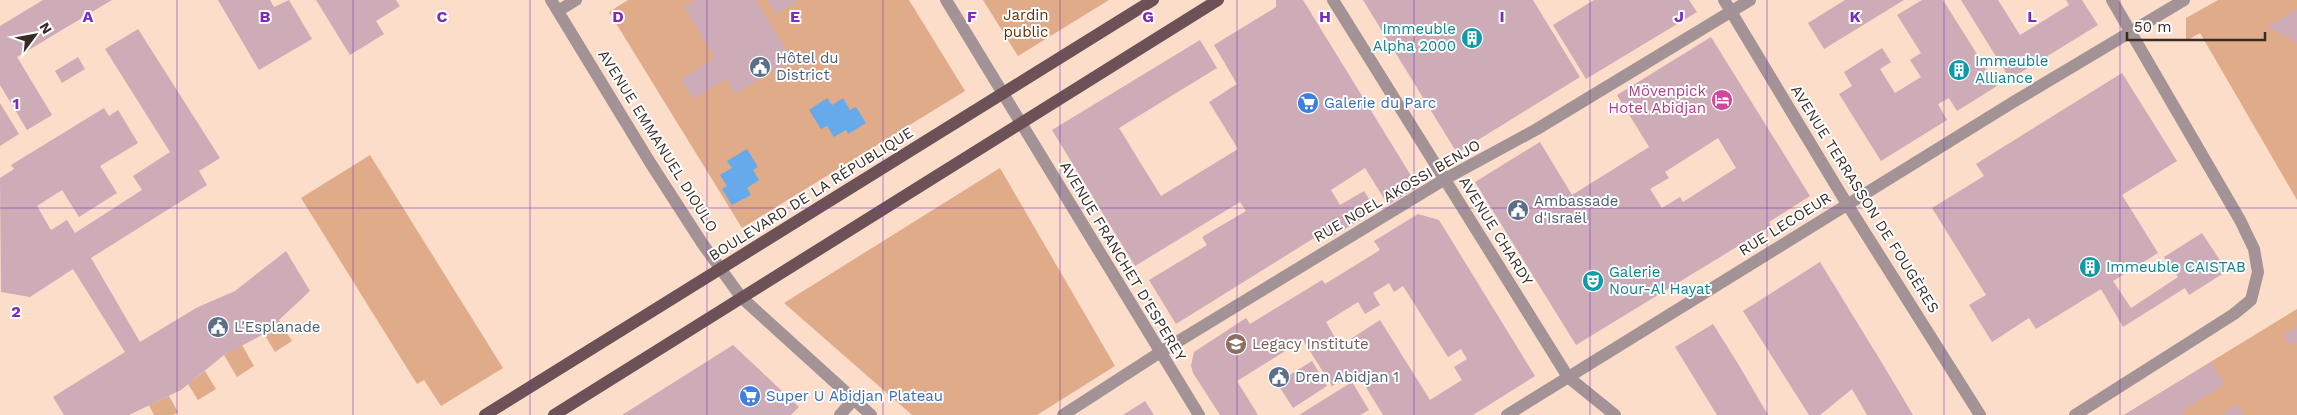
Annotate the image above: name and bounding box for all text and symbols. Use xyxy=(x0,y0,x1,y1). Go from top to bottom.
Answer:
park label: Jardin public xyxy=(1003,6,1049,41)
text: A xyxy=(83,7,94,26)
text: B xyxy=(260,7,271,26)
text: C xyxy=(437,7,448,26)
text: D xyxy=(612,7,624,26)
text: E xyxy=(790,7,800,26)
text: F xyxy=(967,7,977,26)
text: G xyxy=(1142,7,1154,26)
text: H xyxy=(1319,7,1331,26)
text: I xyxy=(1499,7,1505,26)
text: J xyxy=(1674,7,1684,26)
text: K xyxy=(1849,7,1861,26)
text: L xyxy=(2027,7,2037,26)
north arrow xyxy=(10,10,60,60)
scale bar xyxy=(2127,10,2264,42)
text: 50 m xyxy=(2134,18,2171,36)
text: N xyxy=(36,19,56,37)
place label: Immeuble Alpha 2000 xyxy=(1373,20,1456,55)
building icon: Immeuble Alpha 2000 xyxy=(1460,26,1484,50)
street label: AVENUE EMMANUEL DIOULO xyxy=(594,47,722,235)
place label: Hôtel du District xyxy=(776,49,839,84)
place label: Immeuble Alliance xyxy=(1975,52,2049,87)
public building icon: Hôtel du District xyxy=(748,55,772,79)
building icon: Immeuble Alliance xyxy=(1947,58,1971,82)
place label: Mövenpick Hotel Abidjan xyxy=(1608,82,1706,117)
street label: AVENUE TERRASSON DE FOUGÈRES xyxy=(1787,82,1943,316)
hotel icon: Mövenpick Hotel Abidjan xyxy=(1710,88,1734,112)
supermarket icon: Galerie du Parc xyxy=(1296,91,1320,115)
text: 1 xyxy=(13,94,19,113)
place label: Galerie du Parc xyxy=(1324,94,1436,112)
street label: BOULEVARD DE LA RÉPUBLIQUE xyxy=(705,123,917,265)
street label: RUE NOEL AKOSSI BENJO xyxy=(1310,136,1484,246)
street label: AVENUE FRANCHET D'ESPEREY xyxy=(1056,158,1190,364)
street label: AVENUE CHARDY xyxy=(1455,173,1537,289)
street label: RUE LECOEUR xyxy=(1736,188,1834,260)
place label: Ambassade d'Israël xyxy=(1534,192,1618,227)
public building icon: Ambassade d'Israël xyxy=(1506,198,1530,222)
building icon: Immeuble CAISTAB xyxy=(2078,255,2102,279)
place label: Immeuble CAISTAB xyxy=(2106,258,2246,276)
place label: Galerie Nour-Al Hayat xyxy=(1609,263,1711,298)
theatre icon: Galerie Nour-Al Hayat xyxy=(1581,269,1605,293)
text: 2 xyxy=(11,302,21,321)
public building icon: L'Esplanade xyxy=(206,315,230,339)
place label: L'Esplanade xyxy=(234,318,321,336)
school or university icon: Legacy Institute xyxy=(1224,332,1248,356)
place label: Legacy Institute xyxy=(1252,335,1369,353)
public building icon: Dren Abidjan 1 xyxy=(1267,365,1291,389)
place label: Dren Abidjan 1 xyxy=(1295,368,1399,386)
supermarket icon: Super U Abidjan Plateau xyxy=(738,384,762,408)
place label: Super U Abidjan Plateau xyxy=(766,387,943,405)

